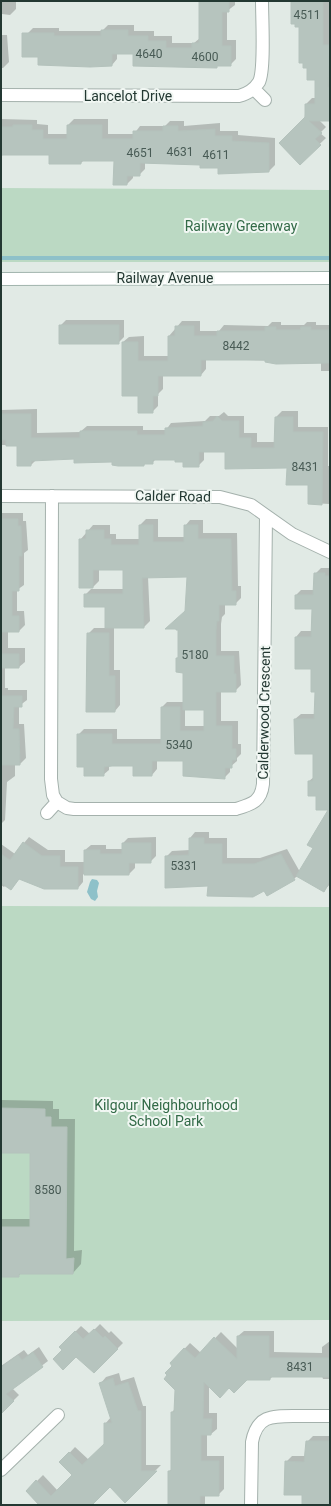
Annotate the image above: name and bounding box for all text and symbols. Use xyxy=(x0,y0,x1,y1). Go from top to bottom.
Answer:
house number: 4511 xyxy=(294,8,320,22)
house number: 4640 xyxy=(136,47,163,61)
house number: 4600 xyxy=(192,50,219,64)
street label: Lancelot Drive xyxy=(84,88,172,104)
house number: 4631 xyxy=(167,145,193,159)
house number: 4651 xyxy=(127,146,153,160)
house number: 4611 xyxy=(203,148,229,162)
park label: Railway Greenway xyxy=(185,218,298,234)
street label: Railway Avenue xyxy=(117,270,213,286)
house number: 8442 xyxy=(223,339,250,353)
house number: 8431 xyxy=(292,460,318,474)
street label: Calder Road xyxy=(135,487,211,505)
street label: Calderwood Crescent xyxy=(255,646,273,780)
house number: 5180 xyxy=(182,648,209,662)
house number: 5340 xyxy=(166,738,193,752)
house number: 5331 xyxy=(171,859,197,873)
park label: Kilgour Neighbourhood School Park xyxy=(94,1097,238,1129)
house number: 8580 xyxy=(35,1183,62,1197)
house number: 8431 xyxy=(287,1360,313,1374)

